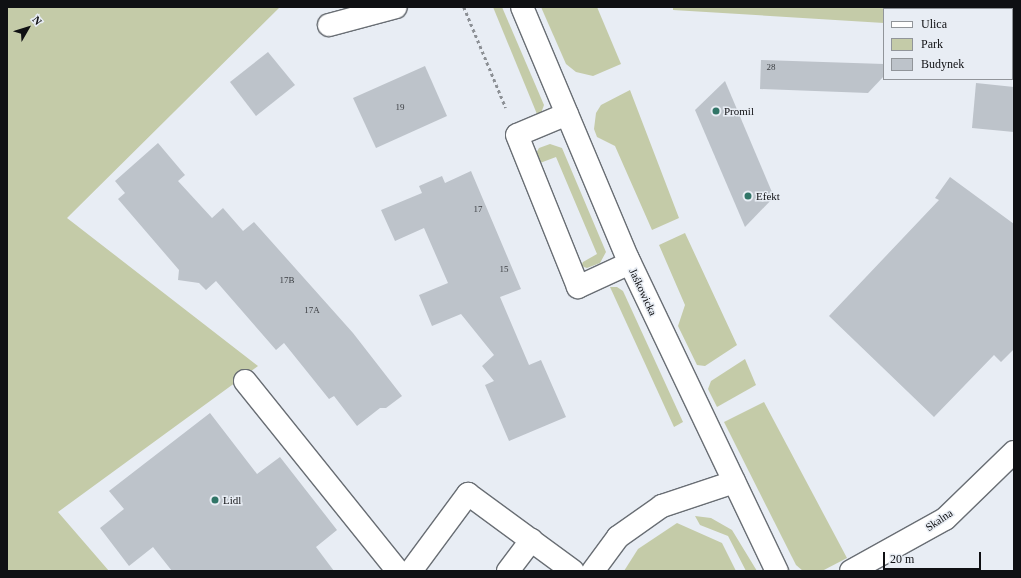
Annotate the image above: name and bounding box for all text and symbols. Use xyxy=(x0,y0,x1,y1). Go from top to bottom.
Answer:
north arrow xyxy=(8,8,48,48)
legend xyxy=(883,8,1013,80)
text: N xyxy=(30,14,44,27)
text: Ulica xyxy=(921,17,947,31)
text: Park xyxy=(921,37,943,51)
text: Budynek xyxy=(921,57,964,71)
house number: 28 xyxy=(766,62,776,72)
house number: 19 xyxy=(396,102,404,112)
place label: Promil xyxy=(724,104,754,118)
marker: Promil xyxy=(711,106,721,116)
place label: Efekt xyxy=(756,189,780,203)
marker: Efekt xyxy=(743,191,753,201)
house number: 17 xyxy=(474,204,482,214)
house number: 15 xyxy=(500,264,508,274)
street label: Jaśkowicka xyxy=(626,266,660,318)
house number: 17B xyxy=(279,275,295,285)
house number: 17A xyxy=(304,305,320,315)
place label: Lidl xyxy=(223,493,241,507)
marker: Lidl xyxy=(210,495,220,505)
street label: Skalna xyxy=(923,506,955,534)
scale bar xyxy=(885,544,983,570)
text: 20 m xyxy=(890,552,914,566)

